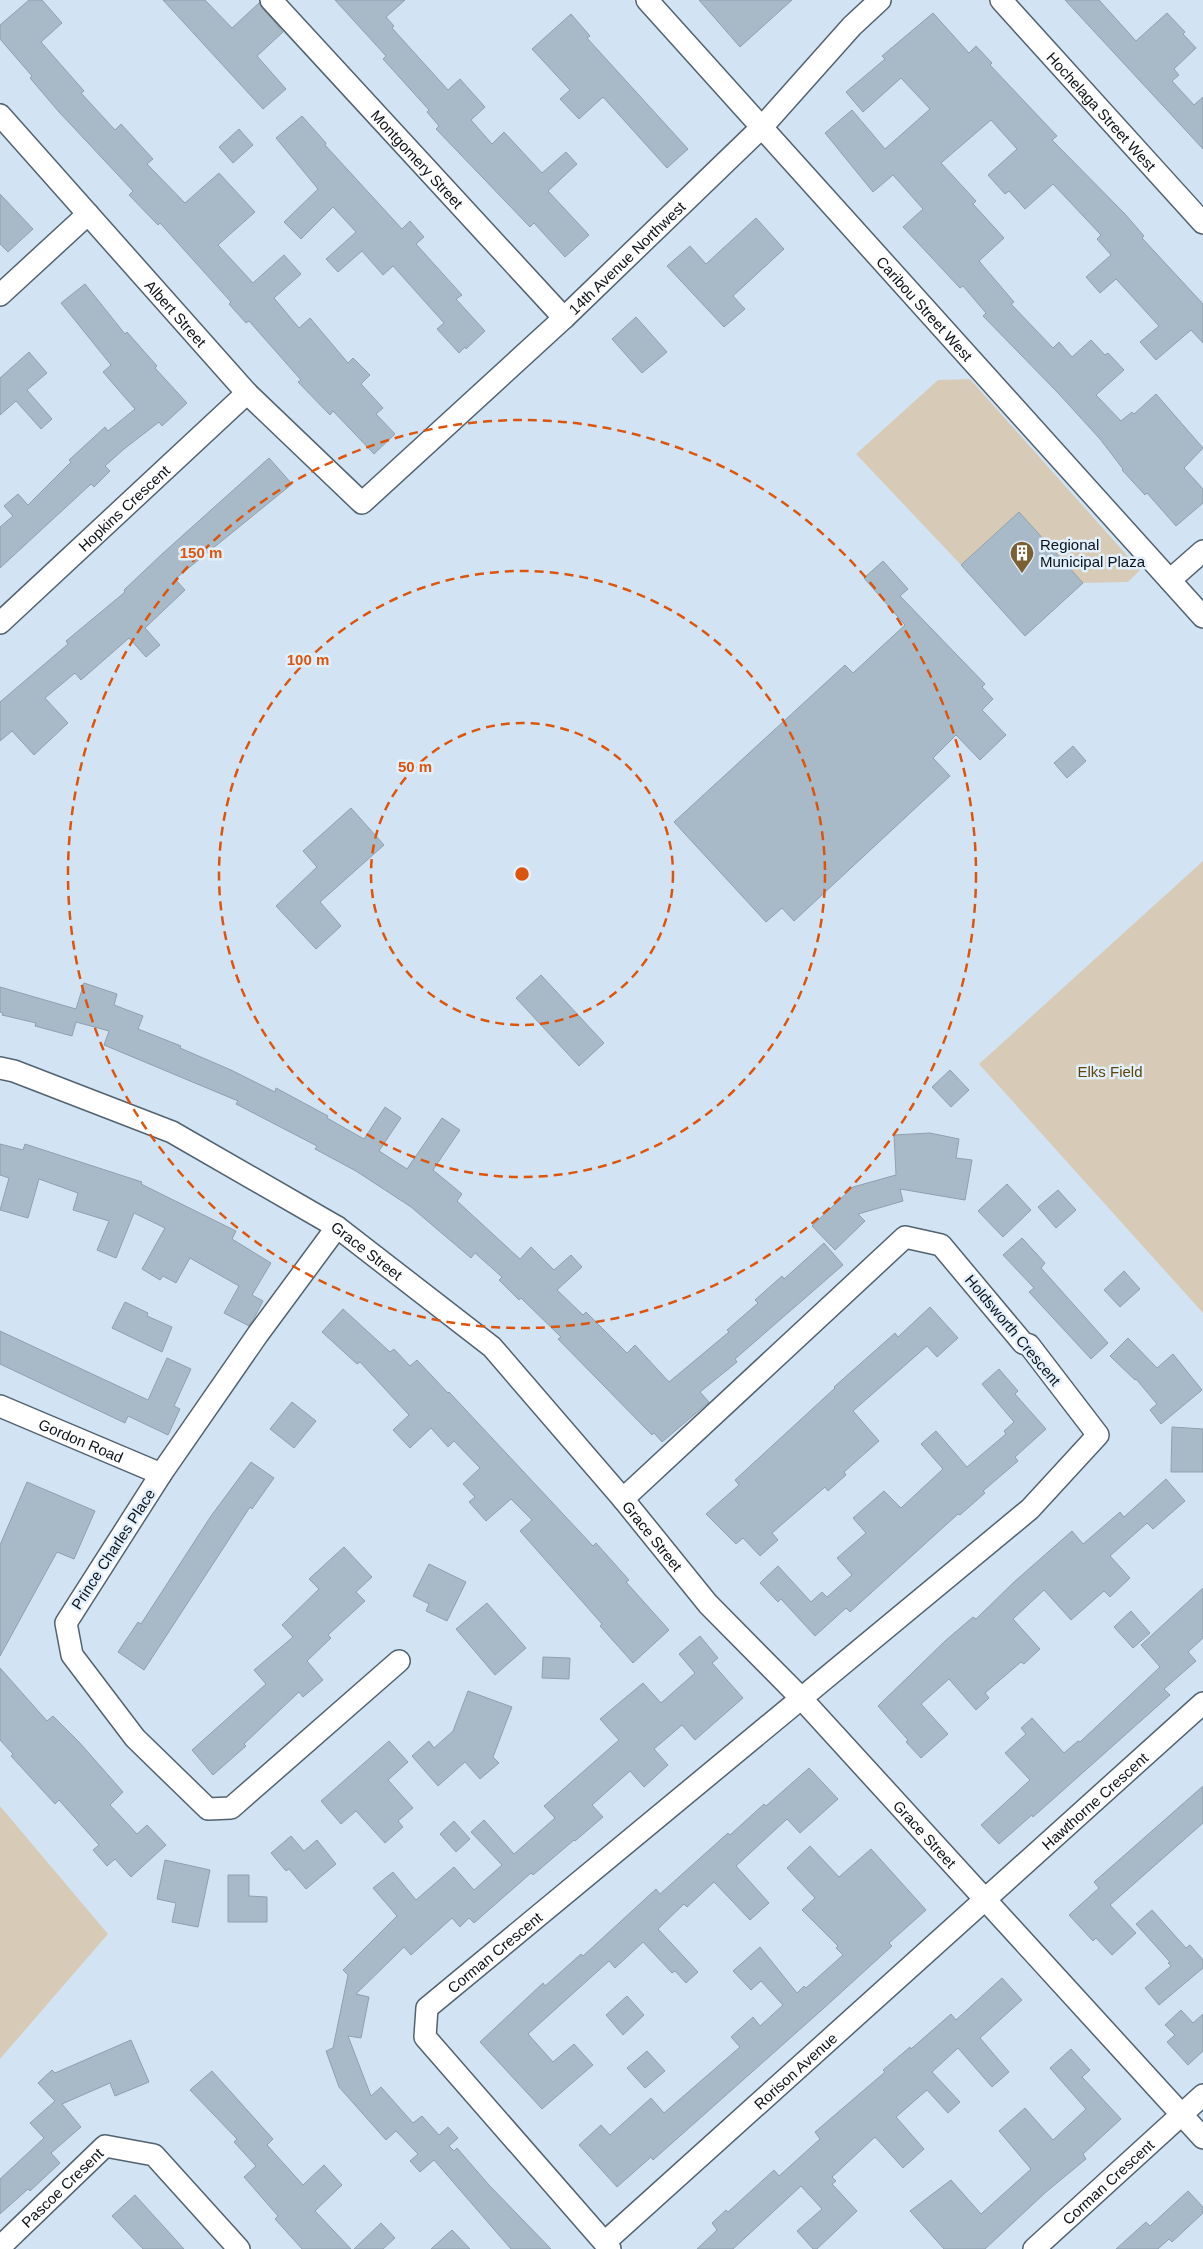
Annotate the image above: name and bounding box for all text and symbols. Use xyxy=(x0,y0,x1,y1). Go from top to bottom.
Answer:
street label: Hochelaga Street West xyxy=(1044,48,1160,175)
street label: Montgomery Street xyxy=(368,106,467,212)
street label: 14th Avenue Northwest xyxy=(565,197,689,317)
street label: Caribou Street West xyxy=(873,253,977,365)
street label: Albert Street xyxy=(142,276,211,351)
street label: Hopkins Crescent xyxy=(75,461,173,554)
place label: Regional Municipal Plaza xyxy=(1040,536,1146,570)
building icon: Regional Municipal Plaza xyxy=(1009,540,1035,574)
text: 150 m xyxy=(180,544,222,561)
text: 100 m xyxy=(287,651,329,668)
text: 50 m xyxy=(398,758,432,775)
centre of rings xyxy=(513,865,531,883)
park label: Elks Field xyxy=(1077,1063,1143,1080)
street label: Grace Street xyxy=(328,1217,406,1283)
street label: Holdsworth Crescent xyxy=(962,1271,1065,1389)
street label: Gordon Road xyxy=(36,1415,126,1466)
street label: Prince Charles Place xyxy=(68,1486,158,1612)
street label: Grace Street xyxy=(619,1497,687,1575)
street label: Hawthorne Crescent xyxy=(1038,1748,1152,1853)
street label: Grace Street xyxy=(890,1797,961,1872)
street label: Corman Crescent xyxy=(444,1908,546,1996)
street label: Rorison Avenue xyxy=(750,2029,840,2112)
street label: Corman Crescent xyxy=(1059,2135,1158,2228)
street label: Pascoe Cresent xyxy=(18,2144,107,2231)

